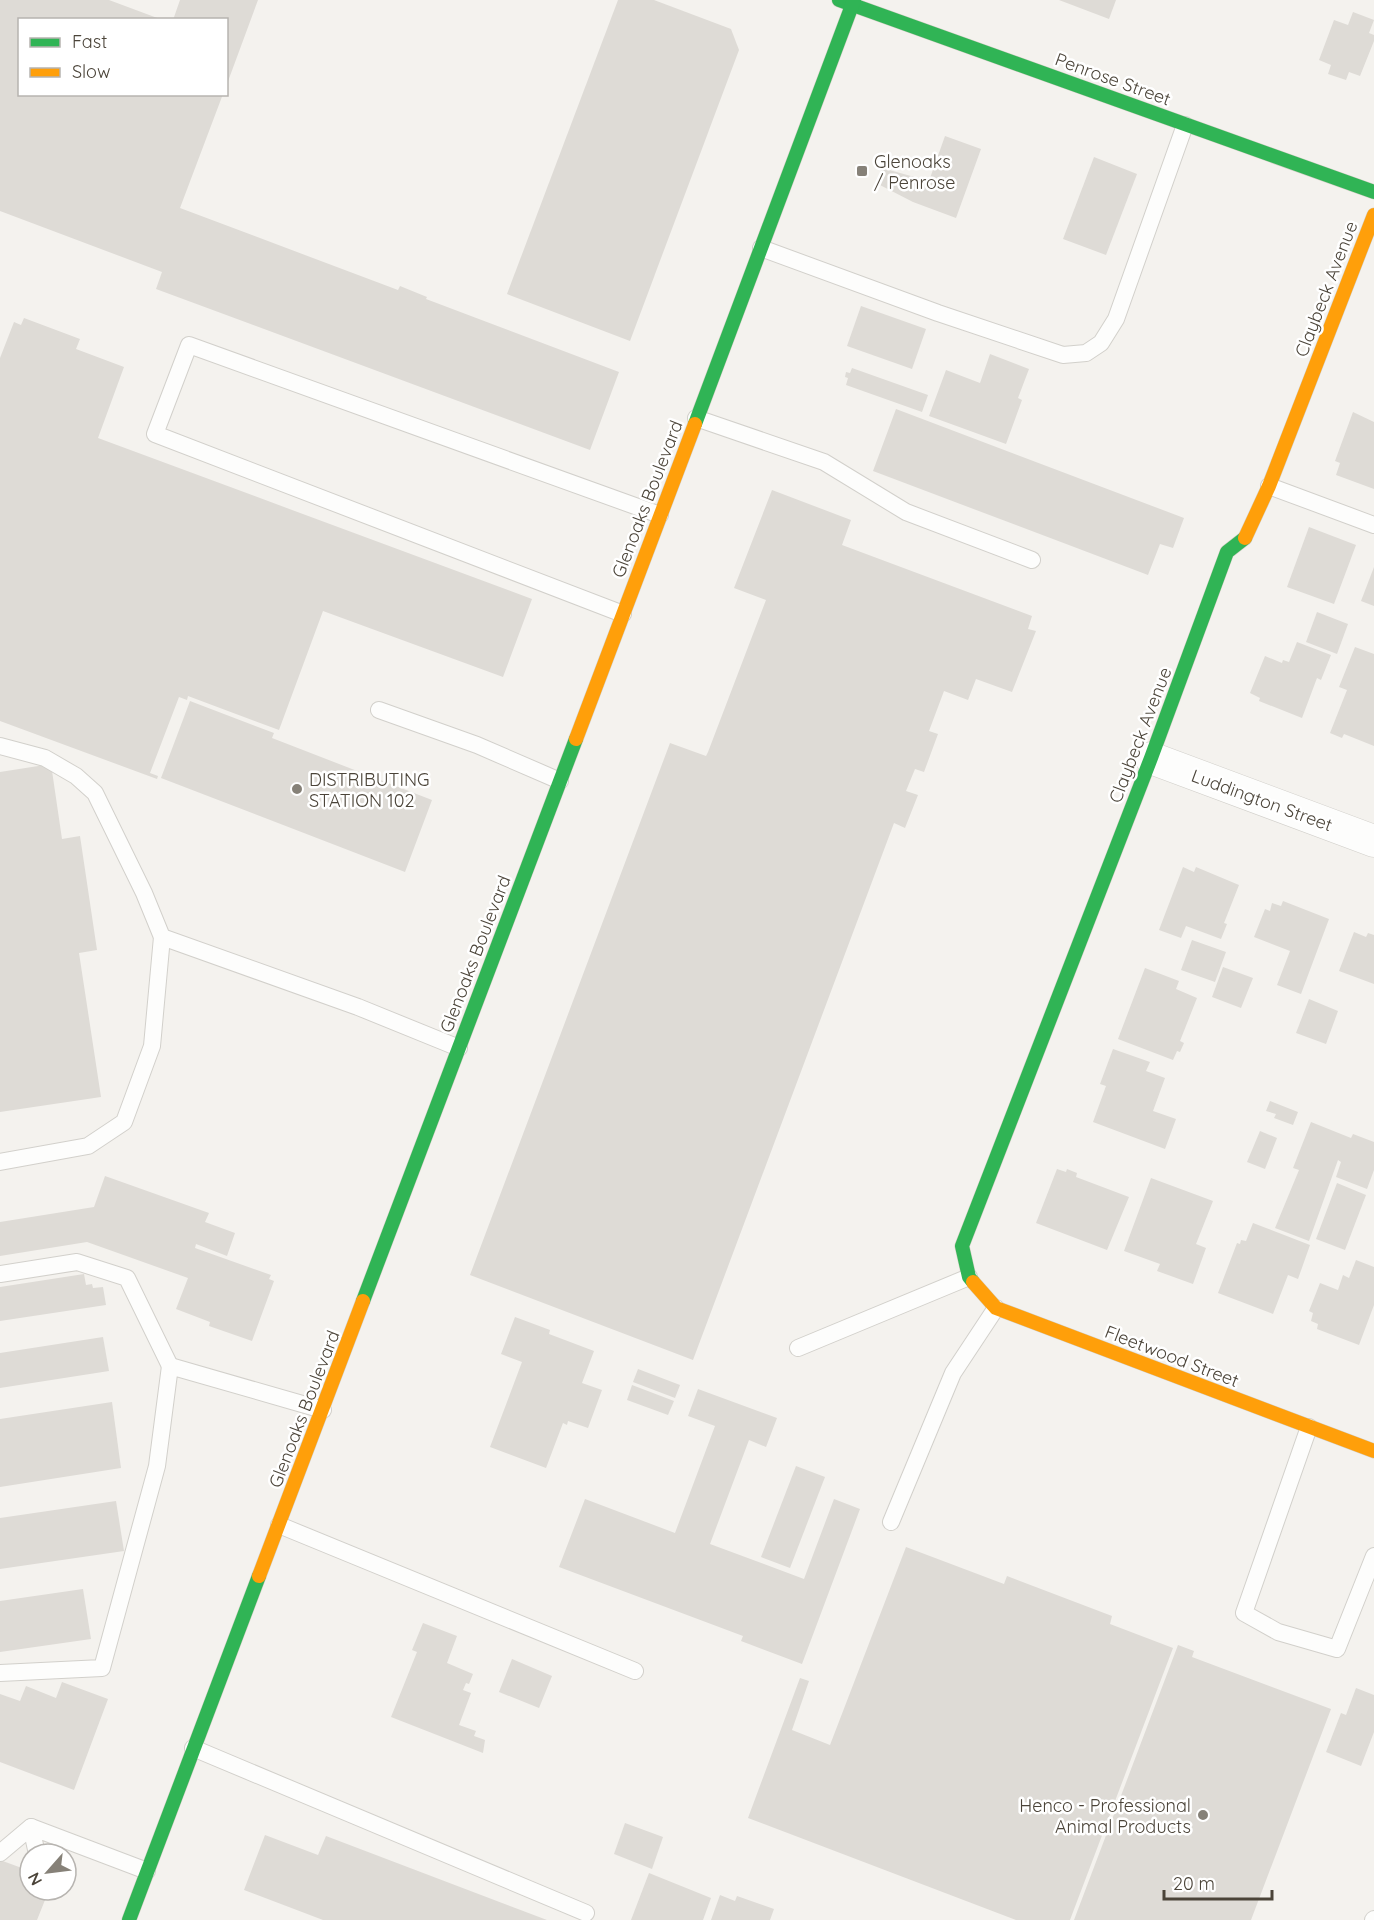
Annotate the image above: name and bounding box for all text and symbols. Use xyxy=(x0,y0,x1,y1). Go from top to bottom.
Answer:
legend xyxy=(18,18,228,96)
text: Fast xyxy=(72,30,107,53)
street label: Penrose Street xyxy=(1052,47,1174,111)
text: Slow xyxy=(72,60,110,83)
place label: Glenoaks / Penrose xyxy=(874,150,955,194)
marker: Glenoaks / Penrose xyxy=(855,164,869,178)
street label: Claybeck Avenue xyxy=(1290,218,1362,360)
street label: Glenoaks Boulevard xyxy=(606,417,688,581)
street label: Claybeck Avenue xyxy=(1104,664,1176,806)
street label: Luddington Street xyxy=(1188,764,1336,836)
place label: DISTRIBUTING STATION 102 xyxy=(309,768,430,812)
marker: DISTRIBUTING STATION 102 xyxy=(290,782,304,796)
street label: Glenoaks Boulevard xyxy=(434,872,516,1036)
street label: Fleetwood Street xyxy=(1102,1320,1242,1392)
street label: Glenoaks Boulevard xyxy=(263,1327,345,1491)
place label: Henco - Professional Animal Products xyxy=(1019,1794,1191,1838)
marker: Henco - Professional Animal Products xyxy=(1196,1808,1210,1822)
north arrow xyxy=(18,1842,78,1902)
scale bar xyxy=(1164,1863,1272,1901)
text: N xyxy=(23,1869,46,1889)
text: 20 m xyxy=(1173,1872,1215,1895)

